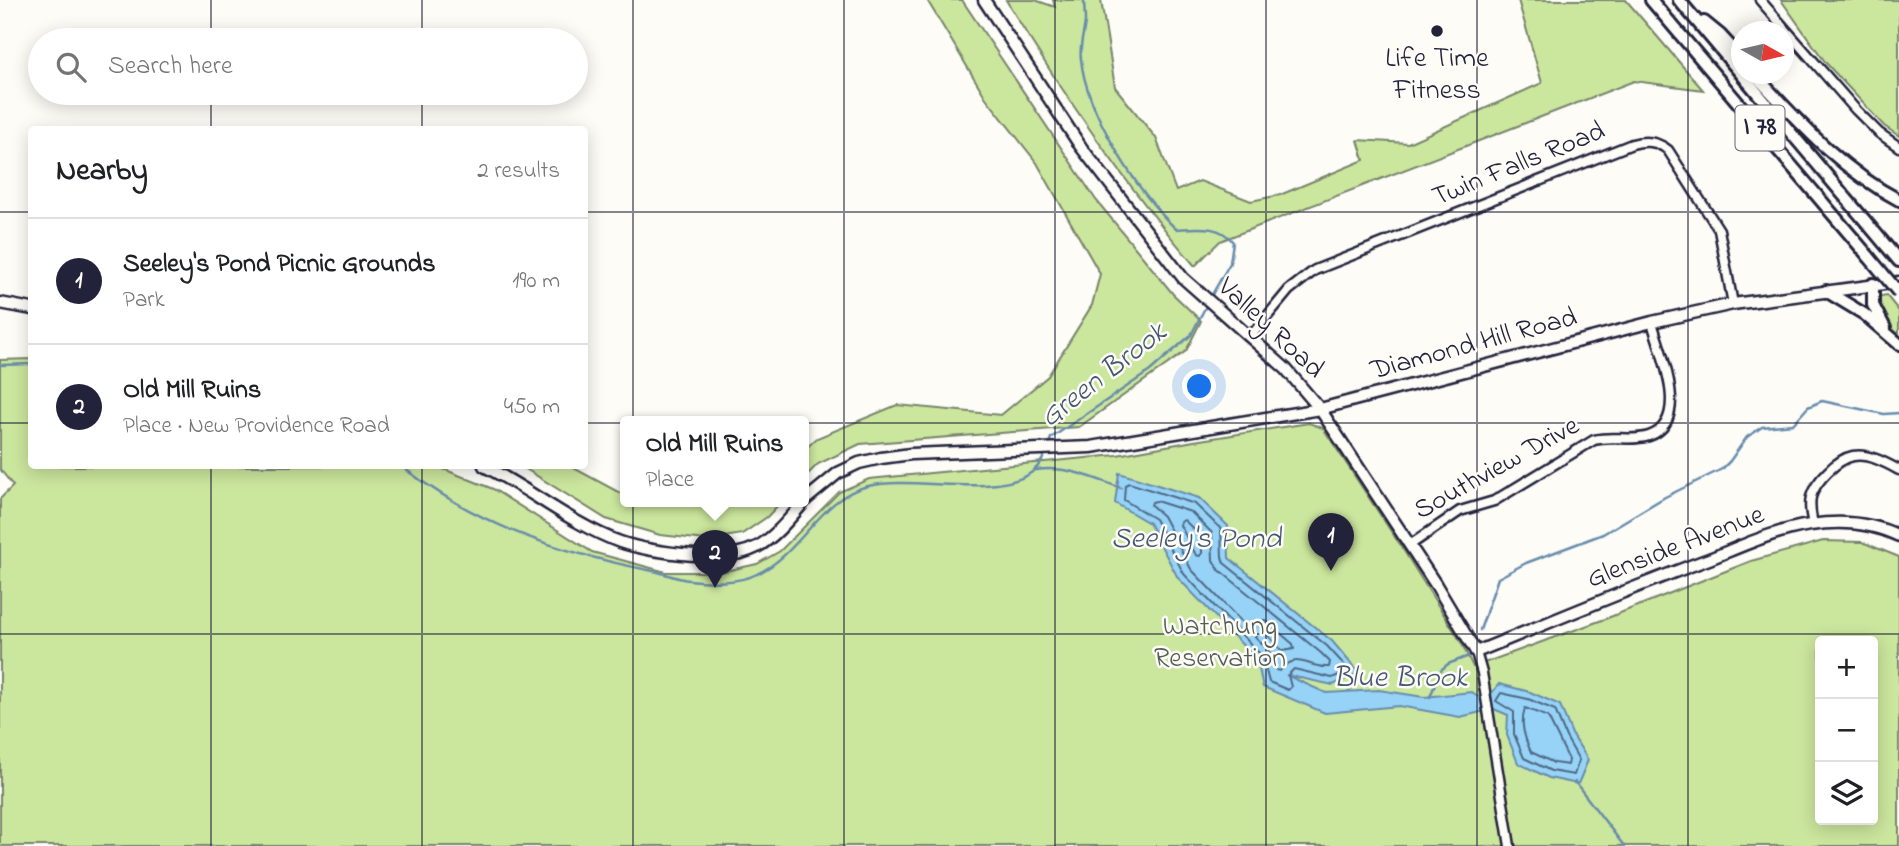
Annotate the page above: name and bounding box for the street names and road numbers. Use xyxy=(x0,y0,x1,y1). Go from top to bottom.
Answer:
road number: I 78 xyxy=(1736,105,1784,150)
street label: Twin Falls Road xyxy=(1426,112,1612,218)
street label: Valley Road xyxy=(1206,268,1333,390)
street label: Diamond Hill Road xyxy=(1365,298,1582,393)
street label: Southview Drive xyxy=(1407,406,1588,531)
street label: Glenside Avenue xyxy=(1581,495,1771,601)

